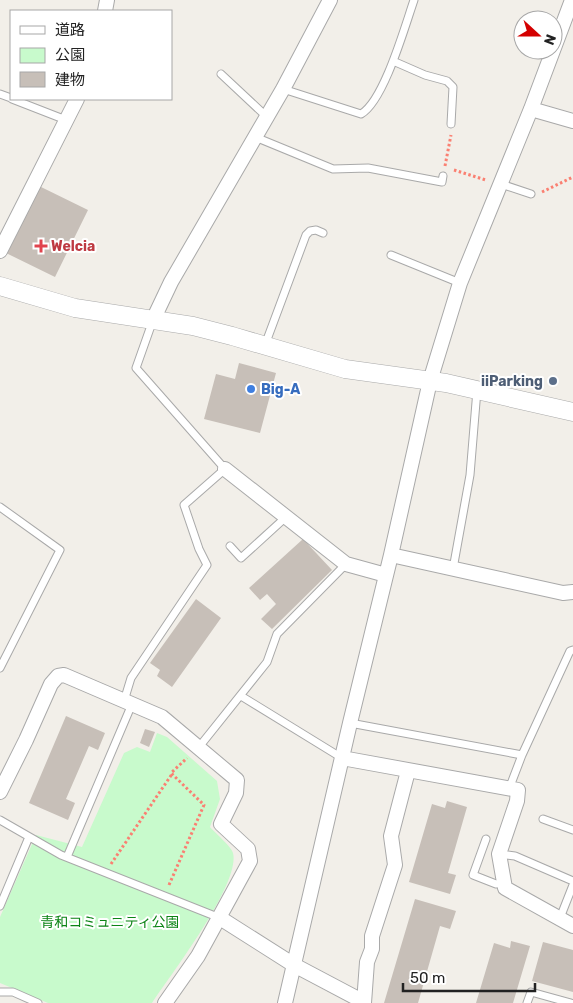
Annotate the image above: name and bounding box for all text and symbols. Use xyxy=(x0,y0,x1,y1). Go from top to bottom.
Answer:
legend xyxy=(10,10,172,100)
north arrow xyxy=(513,10,563,60)
text: 道路 xyxy=(55,21,85,39)
text: N xyxy=(540,32,559,47)
text: 公園 xyxy=(55,46,85,64)
text: 建物 xyxy=(55,71,85,89)
place label: Welcia xyxy=(51,238,95,255)
marker: Welcia xyxy=(35,240,47,252)
place label: iiParking xyxy=(481,373,543,390)
marker: iiParking xyxy=(547,375,559,387)
place label: Big-A xyxy=(261,381,300,398)
marker: Big-A xyxy=(245,383,257,395)
park label: 青和コミュニティ公園 xyxy=(40,914,180,931)
scale bar xyxy=(403,960,536,992)
text: 50 m xyxy=(410,969,445,987)

